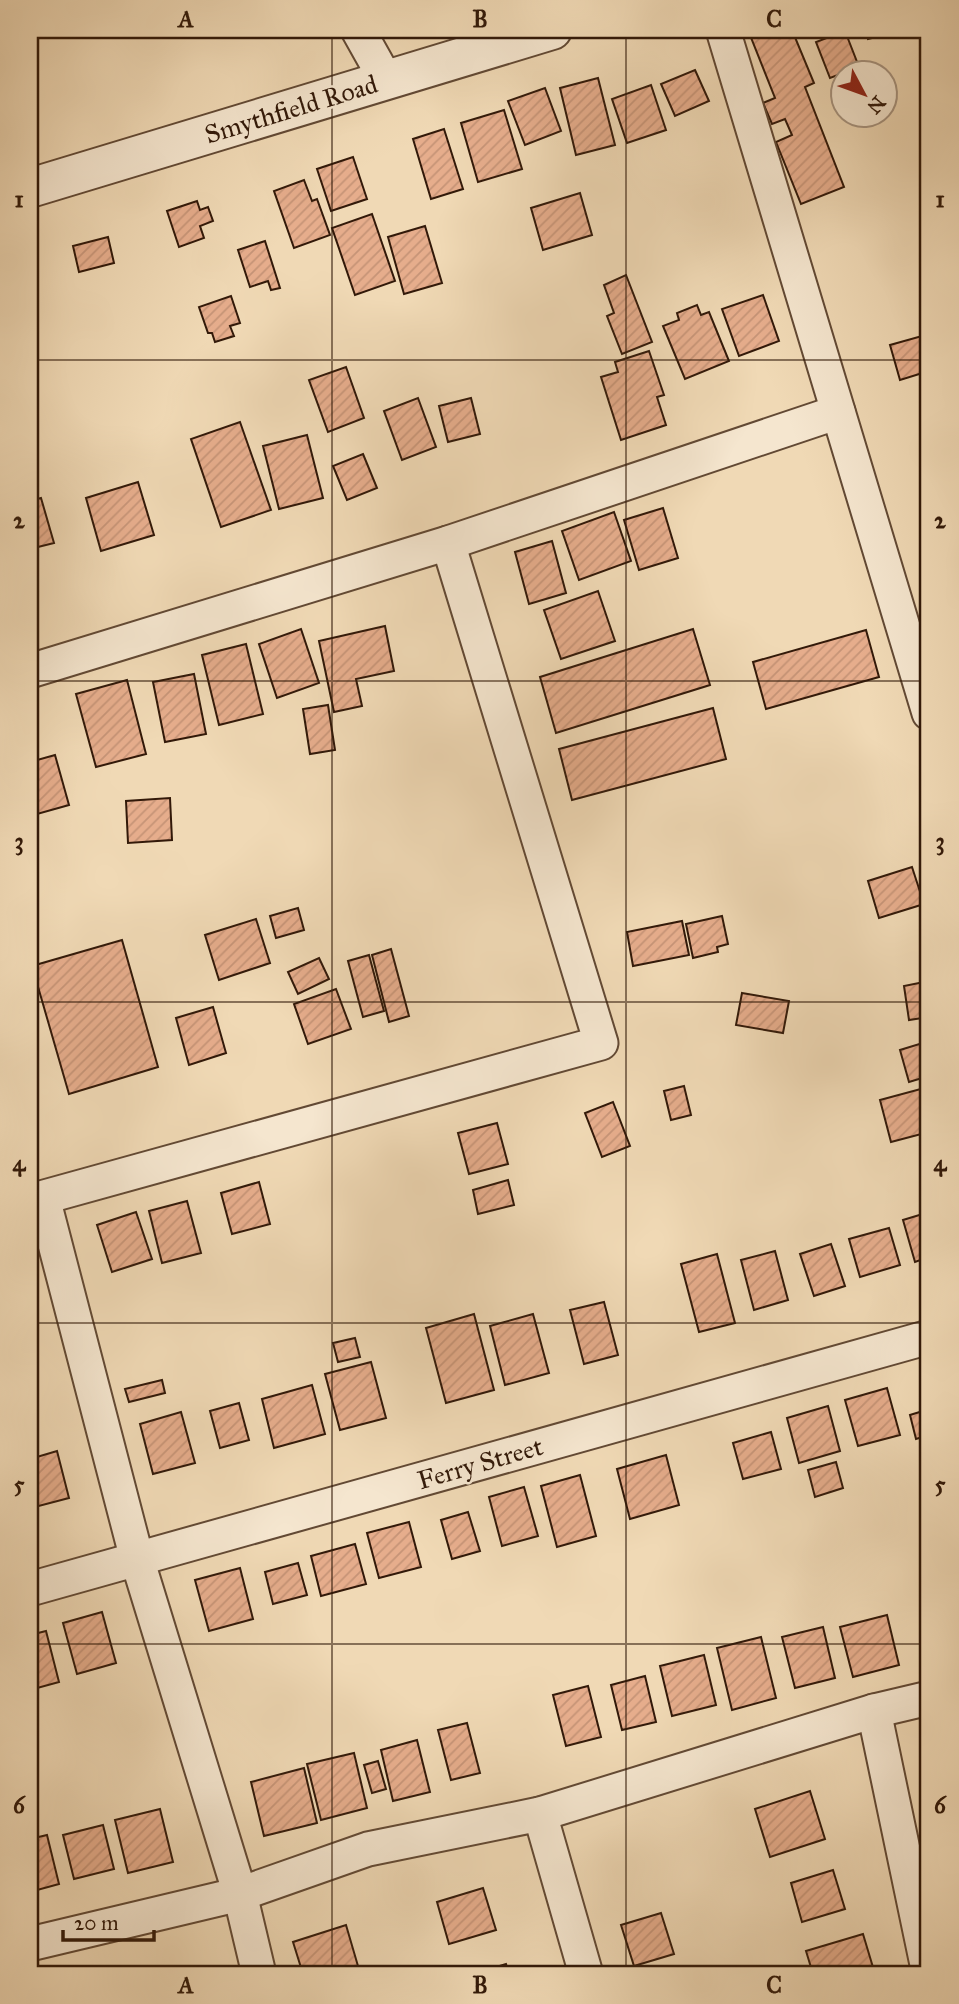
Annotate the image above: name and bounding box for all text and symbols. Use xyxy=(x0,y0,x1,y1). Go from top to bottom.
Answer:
text: A xyxy=(176,5,194,33)
text: B xyxy=(472,5,488,33)
text: C xyxy=(766,5,782,33)
north arrow xyxy=(830,60,900,130)
street label: Smythfield Road xyxy=(201,68,381,150)
text: N xyxy=(862,91,890,118)
text: 1 xyxy=(14,185,24,213)
text: 1 xyxy=(935,185,945,213)
text: 2 xyxy=(13,506,25,534)
text: 2 xyxy=(934,506,946,534)
text: 3 xyxy=(14,827,24,856)
text: 3 xyxy=(935,827,945,856)
text: 4 xyxy=(13,1149,27,1177)
text: 4 xyxy=(934,1149,948,1177)
street label: Ferry Street xyxy=(414,1430,546,1496)
text: 5 xyxy=(14,1470,25,1498)
text: 5 xyxy=(935,1470,946,1498)
text: 6 xyxy=(13,1791,26,1819)
text: 6 xyxy=(934,1791,947,1819)
scale bar xyxy=(63,1899,154,1943)
text: 20 m xyxy=(74,1910,119,1936)
text: A xyxy=(176,1971,194,1999)
text: B xyxy=(472,1971,488,1999)
text: C xyxy=(766,1971,782,1999)

